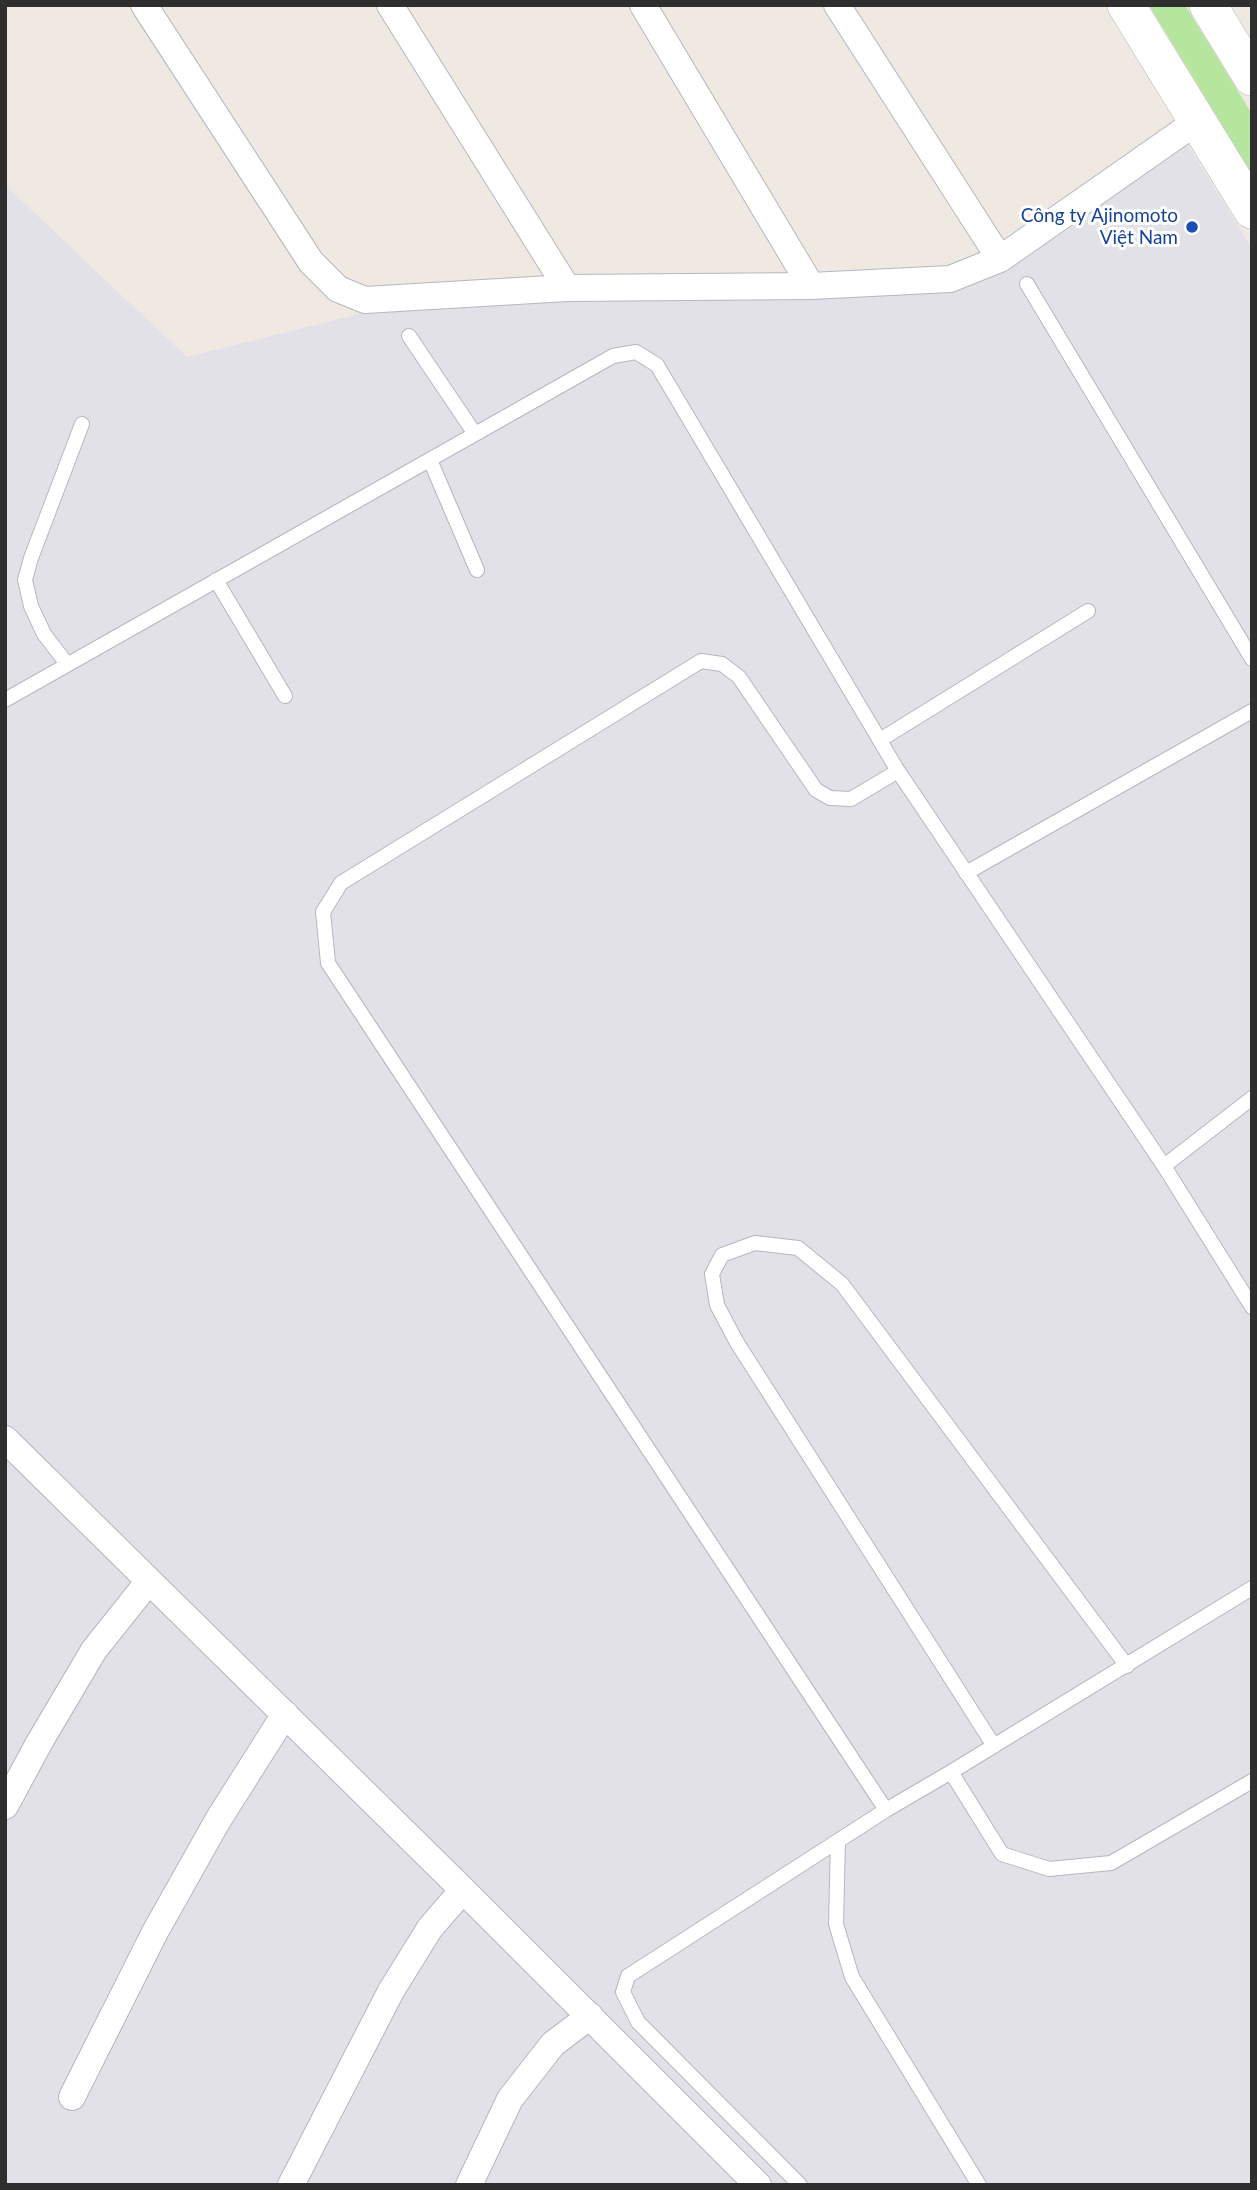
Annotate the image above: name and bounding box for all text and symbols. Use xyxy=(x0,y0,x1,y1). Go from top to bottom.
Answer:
place label: Công ty Ajinomoto Việt Nam xyxy=(1021,205,1178,249)
marker: Công ty Ajinomoto Việt Nam xyxy=(1184,219,1200,235)

